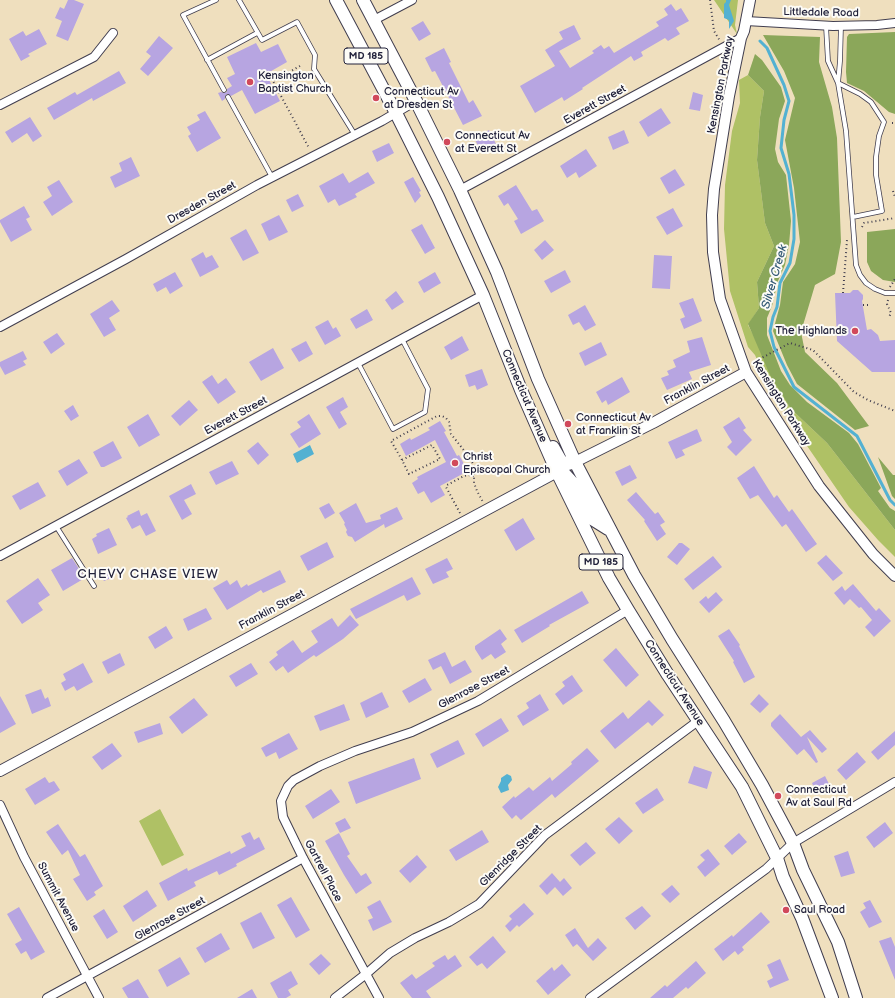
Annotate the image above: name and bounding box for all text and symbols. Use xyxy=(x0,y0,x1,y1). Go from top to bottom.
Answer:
street label: Littledale Road xyxy=(783,6,859,20)
street label: Kensington Parkway xyxy=(705,35,737,135)
road number: MD 185 xyxy=(344,48,388,64)
place label: Kensington Baptist Church xyxy=(258,69,331,95)
marker: Kensington Baptist Church xyxy=(245,77,255,87)
street label: Everett Street xyxy=(562,82,628,128)
place label: Connecticut Av at Dresden St xyxy=(384,85,459,111)
marker: Connecticut Av at Dresden St xyxy=(371,93,381,103)
place label: Connecticut Av at Everett St xyxy=(455,129,530,155)
marker: Connecticut Av at Everett St xyxy=(442,137,452,147)
street label: Dresden Street xyxy=(166,179,238,227)
water label: Silver Creek xyxy=(759,243,791,311)
place label: The Highlands xyxy=(776,324,847,338)
marker: The Highlands xyxy=(850,326,860,336)
street label: Connecticut Avenue xyxy=(498,347,550,445)
street label: Kensington Parkway xyxy=(749,357,813,449)
street label: Franklin Street xyxy=(662,362,732,408)
street label: Everett Street xyxy=(202,394,270,438)
place label: Connecticut Av at Franklin St xyxy=(576,411,651,437)
marker: Connecticut Av at Franklin St xyxy=(563,419,573,429)
place label: Christ Episcopal Church xyxy=(463,450,550,476)
marker: Christ Episcopal Church xyxy=(450,458,460,468)
road number: MD 185 xyxy=(579,554,623,570)
district label: CHEVY CHASE VIEW xyxy=(77,567,219,583)
street label: Franklin Street xyxy=(237,587,307,633)
street label: Connecticut Avenue xyxy=(641,637,707,729)
street label: Glenrose Street xyxy=(436,664,512,712)
place label: Connecticut Av at Saul Rd xyxy=(786,783,852,809)
marker: Connecticut Av at Saul Rd xyxy=(773,791,783,801)
street label: Glenridge Street xyxy=(477,822,545,890)
street label: Gartrell Place xyxy=(301,838,345,904)
street label: Summit Avenue xyxy=(34,860,82,934)
street label: Glenrose Street xyxy=(132,894,208,944)
place label: Saul Road xyxy=(794,903,845,917)
marker: Saul Road xyxy=(781,905,791,915)

